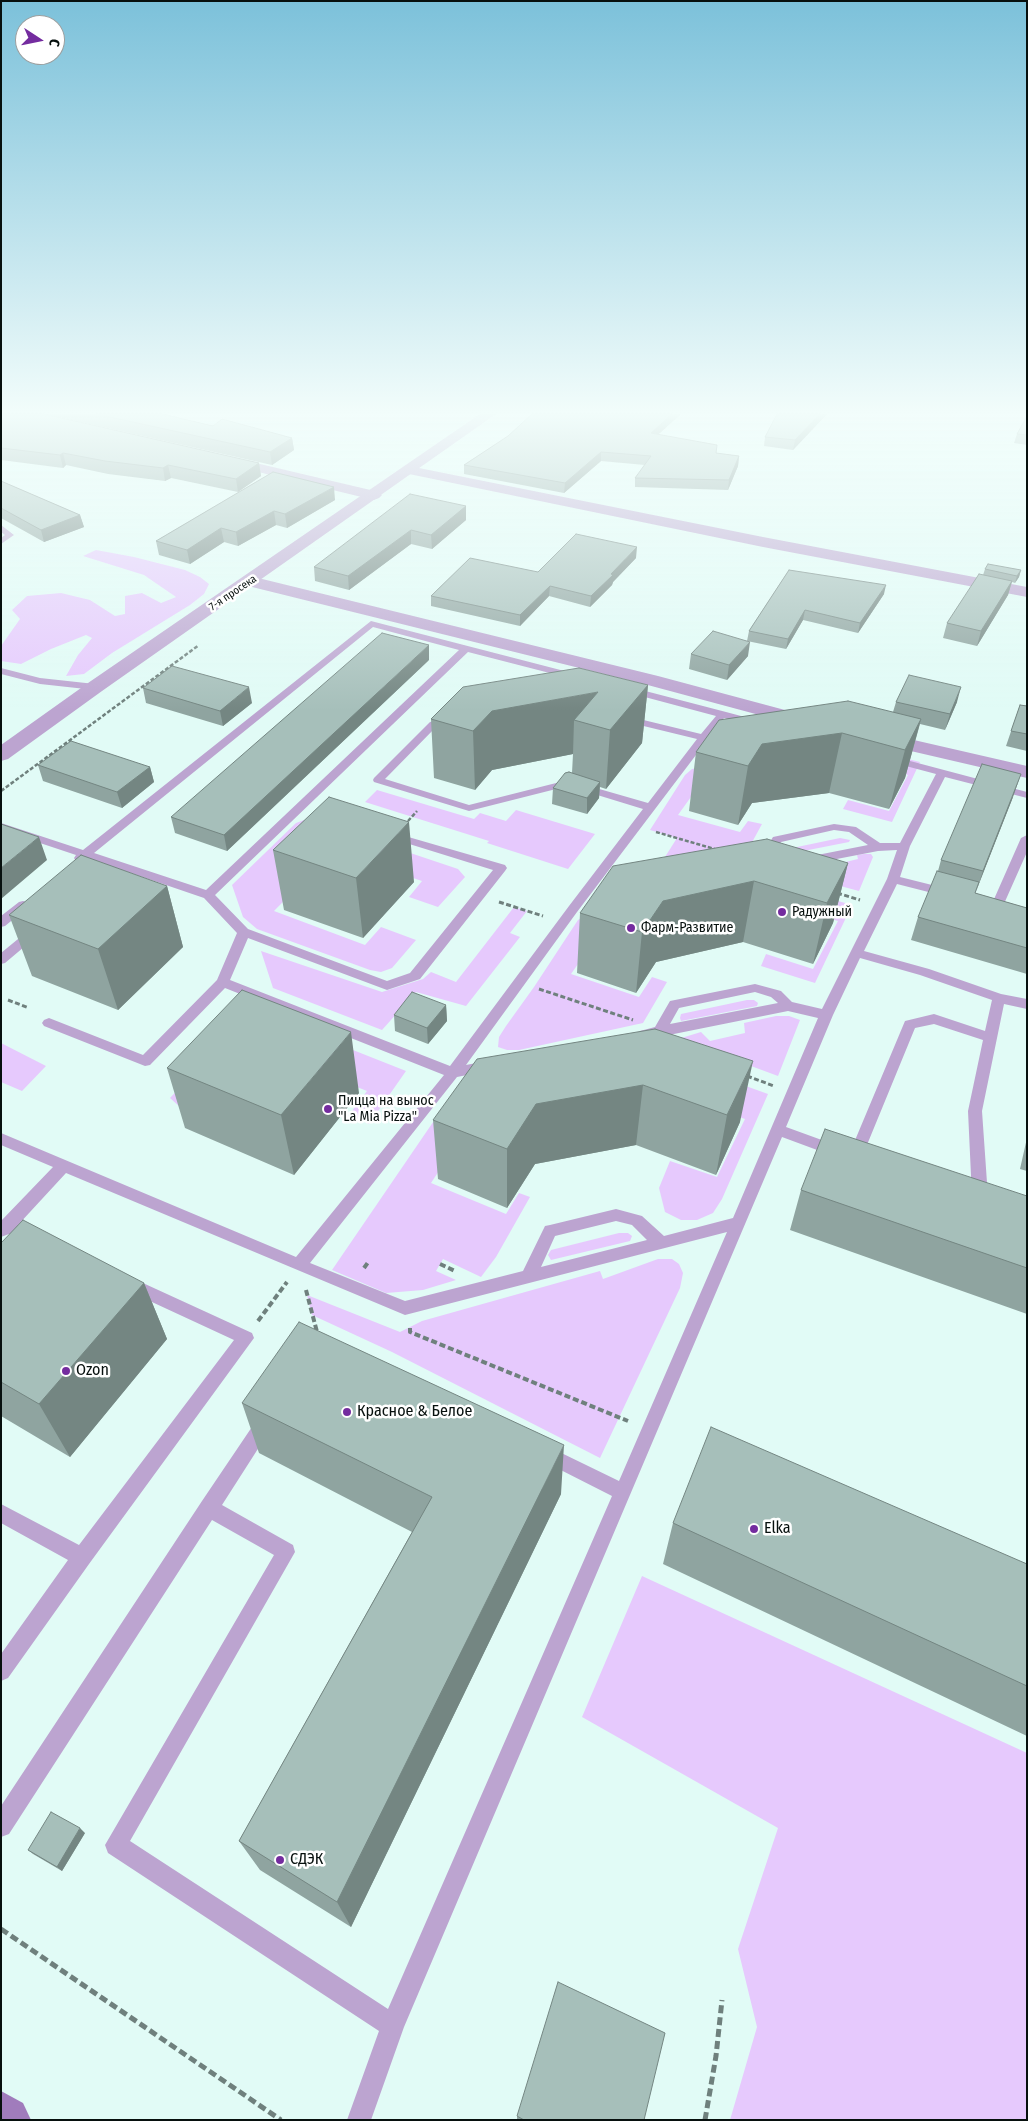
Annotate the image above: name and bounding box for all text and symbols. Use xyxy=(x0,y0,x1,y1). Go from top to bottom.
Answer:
north arrow xyxy=(15,15,65,65)
text: С xyxy=(45,38,63,48)
street label: 7-я просека xyxy=(207,572,259,614)
place label: Радужный xyxy=(792,904,852,920)
marker: Радужный xyxy=(776,906,788,918)
place label: Фарм-Развитие xyxy=(641,920,734,936)
marker: Фарм-Развитие xyxy=(625,922,637,934)
place label: Пицца на вынос "La Mia Pizza" xyxy=(338,1093,434,1126)
marker: Пицца на вынос "La Mia Pizza" xyxy=(322,1103,334,1115)
place label: Ozon xyxy=(76,1361,109,1381)
marker: Ozon xyxy=(60,1365,72,1377)
place label: Красное & Белое xyxy=(357,1402,472,1422)
marker: Красное & Белое xyxy=(341,1406,353,1418)
place label: Elka xyxy=(764,1519,791,1539)
marker: Elka xyxy=(748,1523,760,1535)
place label: СДЭК xyxy=(290,1850,323,1870)
marker: СДЭК xyxy=(274,1854,286,1866)

